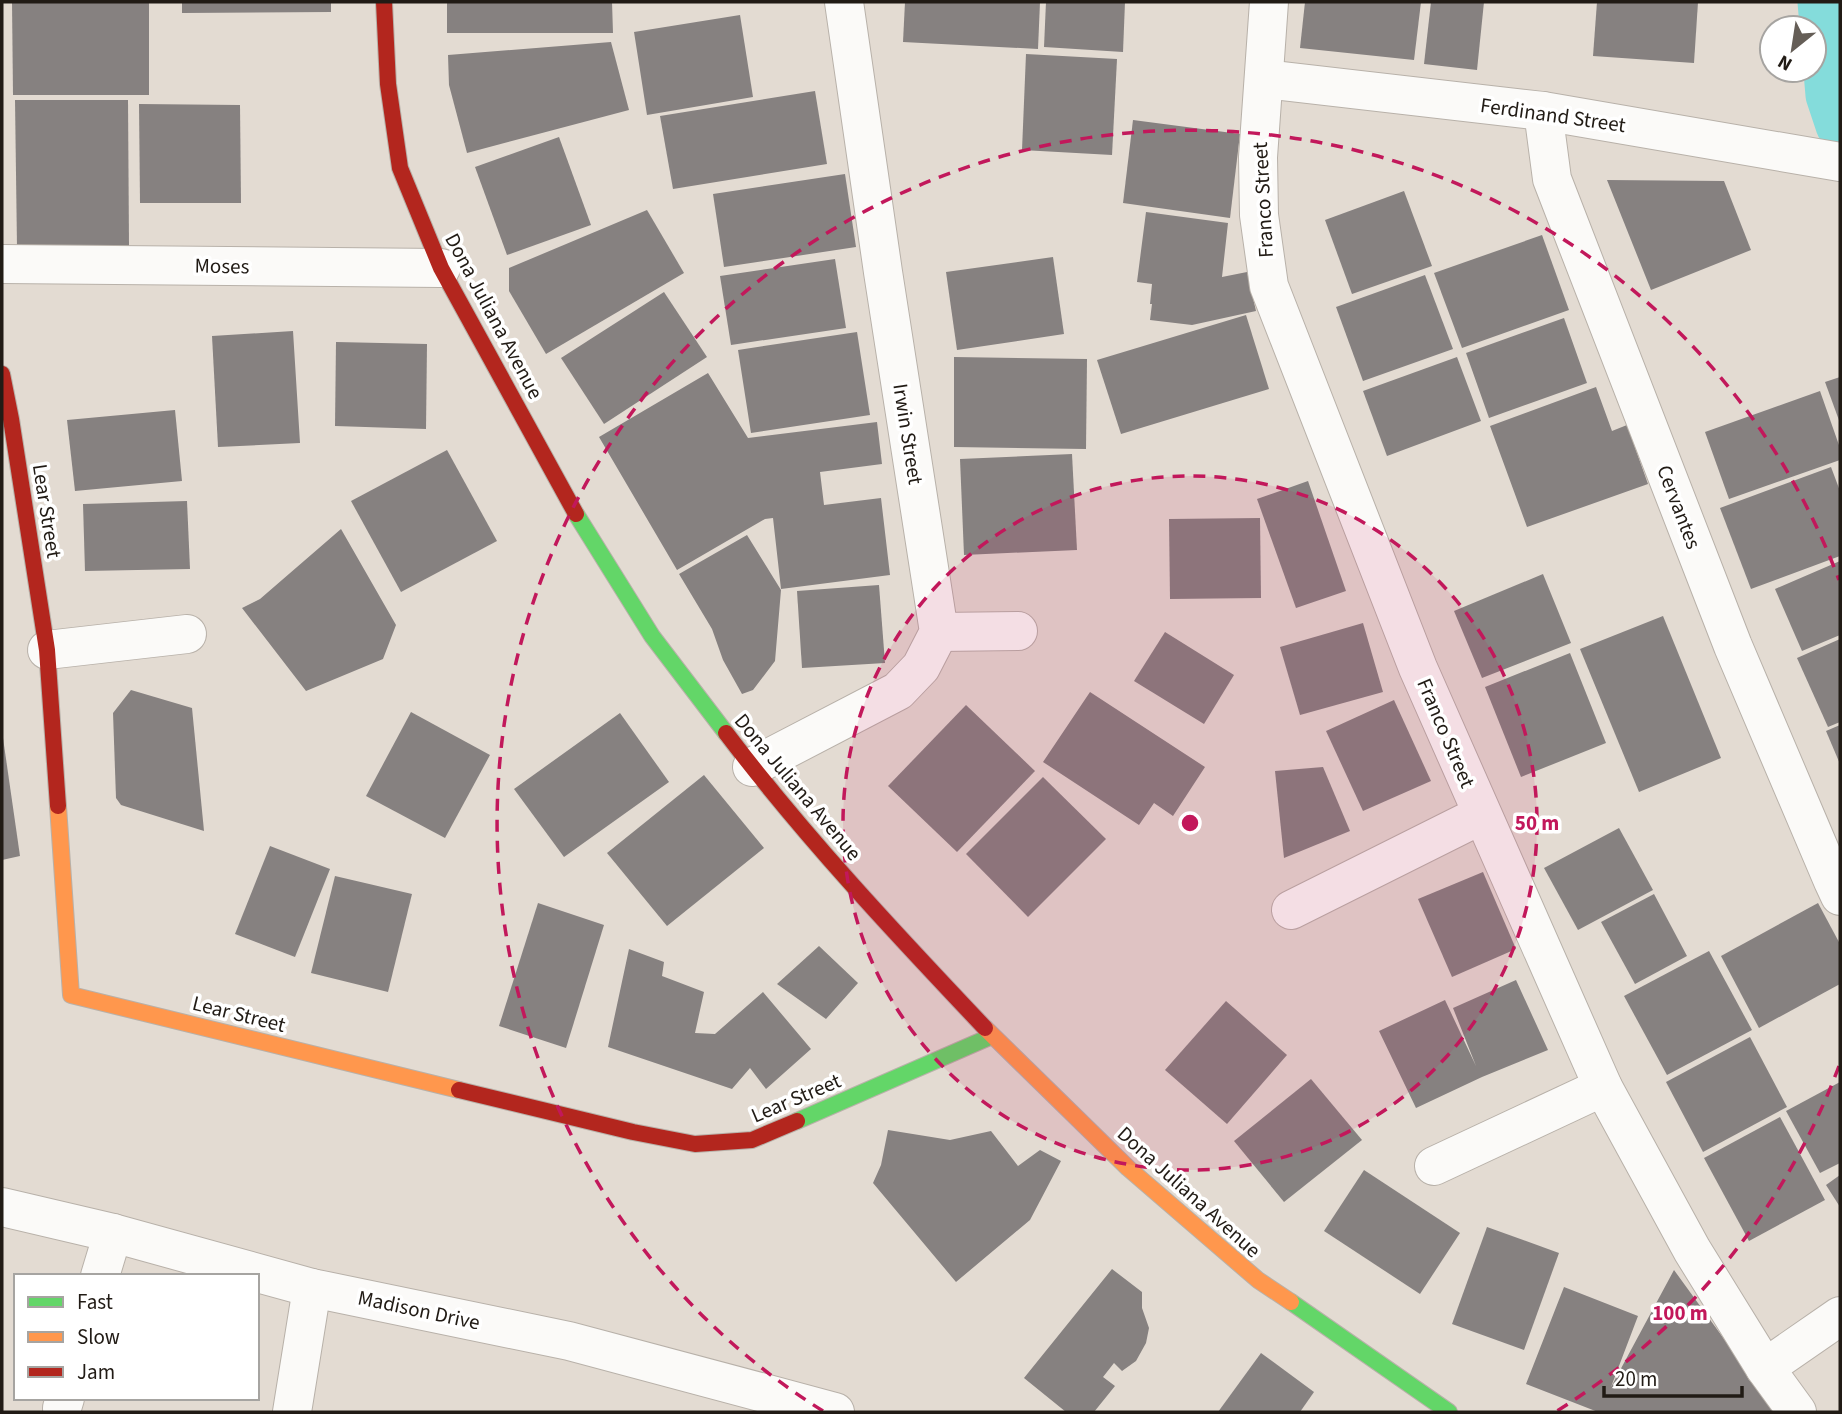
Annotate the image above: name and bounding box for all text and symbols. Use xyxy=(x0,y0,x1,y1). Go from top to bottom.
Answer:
north arrow xyxy=(1758,14,1828,84)
text: N xyxy=(1773,48,1797,77)
street label: Ferdinand Street xyxy=(1478,90,1628,140)
street label: Franco Street xyxy=(1245,141,1281,259)
street label: Dona Juliana Avenue xyxy=(438,228,550,404)
street label: Moses xyxy=(194,251,250,281)
street label: Irwin Street xyxy=(885,381,931,487)
street label: Cervantes xyxy=(1649,461,1709,553)
street label: Lear Street xyxy=(25,462,69,560)
street label: Franco Street xyxy=(1410,674,1482,792)
street label: Dona Juliana Avenue xyxy=(727,707,869,867)
text: 50 m xyxy=(1515,808,1559,838)
centre of rings xyxy=(1178,811,1202,835)
street label: Lear Street xyxy=(189,988,289,1040)
street label: Lear Street xyxy=(747,1066,845,1130)
street label: Dona Juliana Avenue xyxy=(1111,1119,1267,1265)
legend xyxy=(14,1274,259,1400)
street label: Madison Drive xyxy=(355,1282,483,1338)
text: Fast xyxy=(77,1287,113,1317)
text: 100 m xyxy=(1652,1298,1708,1328)
text: Slow xyxy=(77,1322,120,1352)
scale bar xyxy=(1604,1354,1742,1398)
text: Jam xyxy=(77,1357,115,1387)
text: 20 m xyxy=(1615,1364,1657,1394)

